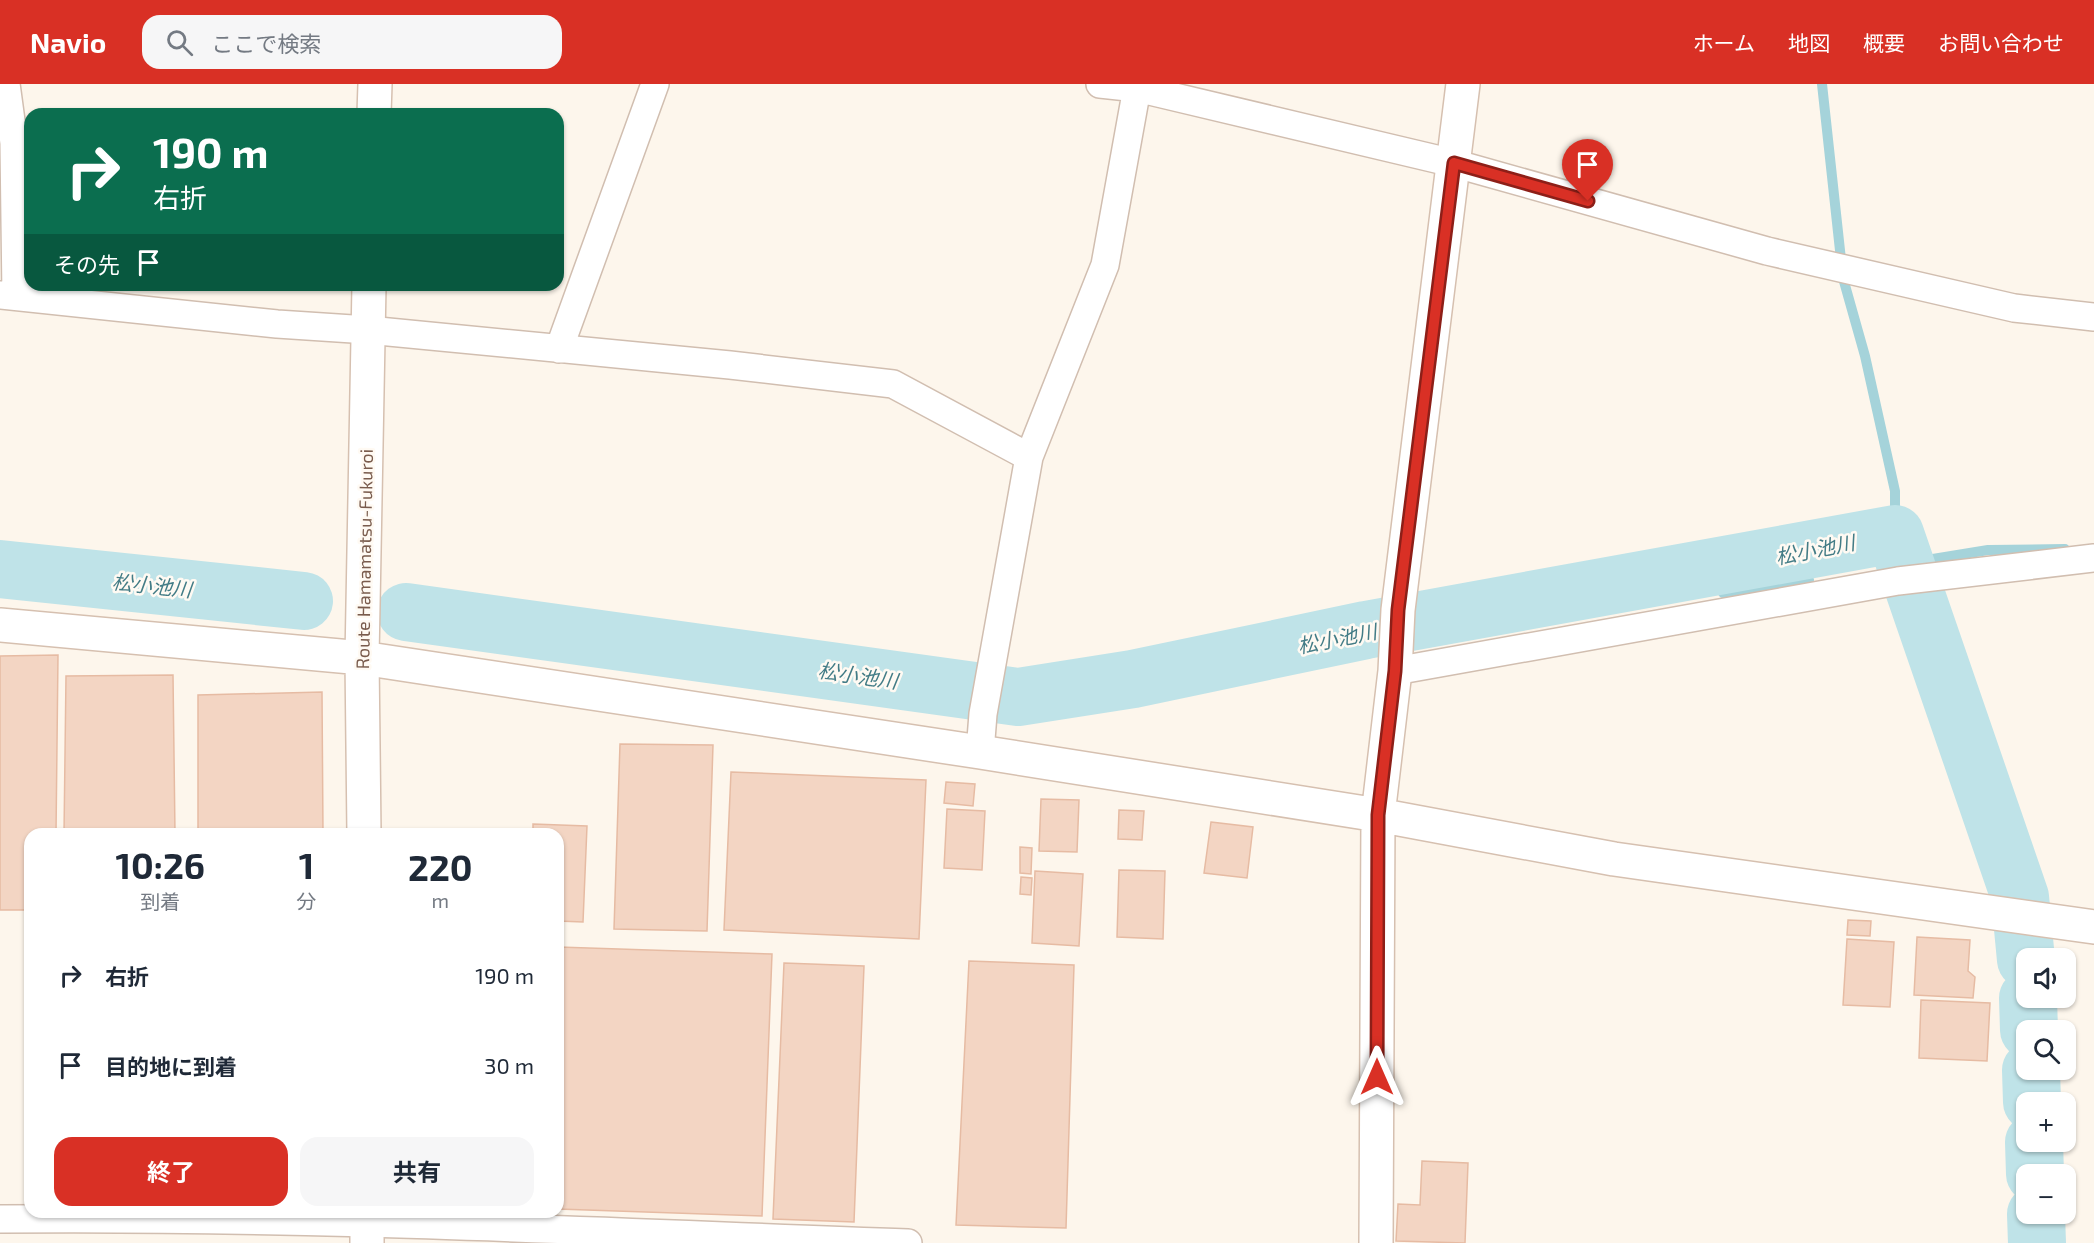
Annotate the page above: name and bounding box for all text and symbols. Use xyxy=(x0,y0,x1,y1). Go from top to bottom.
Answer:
search box xyxy=(142,15,562,69)
text: Navio xyxy=(30,25,106,59)
icon: search xyxy=(163,26,196,59)
text: ここで検索 xyxy=(211,30,321,56)
text: ホーム xyxy=(1693,30,1755,55)
text: 地図 xyxy=(1788,30,1830,55)
text: 概要 xyxy=(1863,30,1905,55)
text: お問い合わせ xyxy=(1938,30,2064,55)
text: 190 m xyxy=(153,126,269,176)
icon: right xyxy=(54,132,132,210)
pin xyxy=(1562,139,1613,201)
icon: arrive xyxy=(1571,148,1604,181)
text: 右折 xyxy=(153,181,207,213)
icon: arrive xyxy=(132,246,165,279)
text: その先 xyxy=(54,251,120,277)
street label: Route Hamamatsu-Fukuroi xyxy=(351,449,377,669)
water label: 松小池川 xyxy=(1773,529,1859,568)
water label: 松小池川 xyxy=(111,569,195,601)
water label: 松小池川 xyxy=(1295,618,1381,657)
water label: 松小池川 xyxy=(817,658,901,693)
text: 10:26 xyxy=(115,843,205,886)
text: 1 xyxy=(299,843,314,886)
text: 220 xyxy=(408,845,473,888)
text: m xyxy=(432,888,449,912)
text: 到着 xyxy=(140,889,180,913)
text: 分 xyxy=(297,889,317,913)
map controls xyxy=(2016,948,2076,1224)
button: sound xyxy=(2016,948,2076,1008)
icon: right xyxy=(54,959,87,992)
text: 190 m xyxy=(475,962,534,988)
text: 右折 xyxy=(105,963,149,989)
button: search xyxy=(2016,1020,2076,1080)
position arrow xyxy=(1345,1045,1409,1109)
icon: arrive xyxy=(54,1049,87,1082)
text: 30 m xyxy=(484,1052,534,1078)
text: 目的地に到着 xyxy=(105,1053,237,1079)
button: + xyxy=(2016,1092,2076,1152)
button: 終了 xyxy=(54,1137,288,1206)
button: 共有 xyxy=(300,1137,534,1206)
button: − xyxy=(2016,1164,2076,1224)

